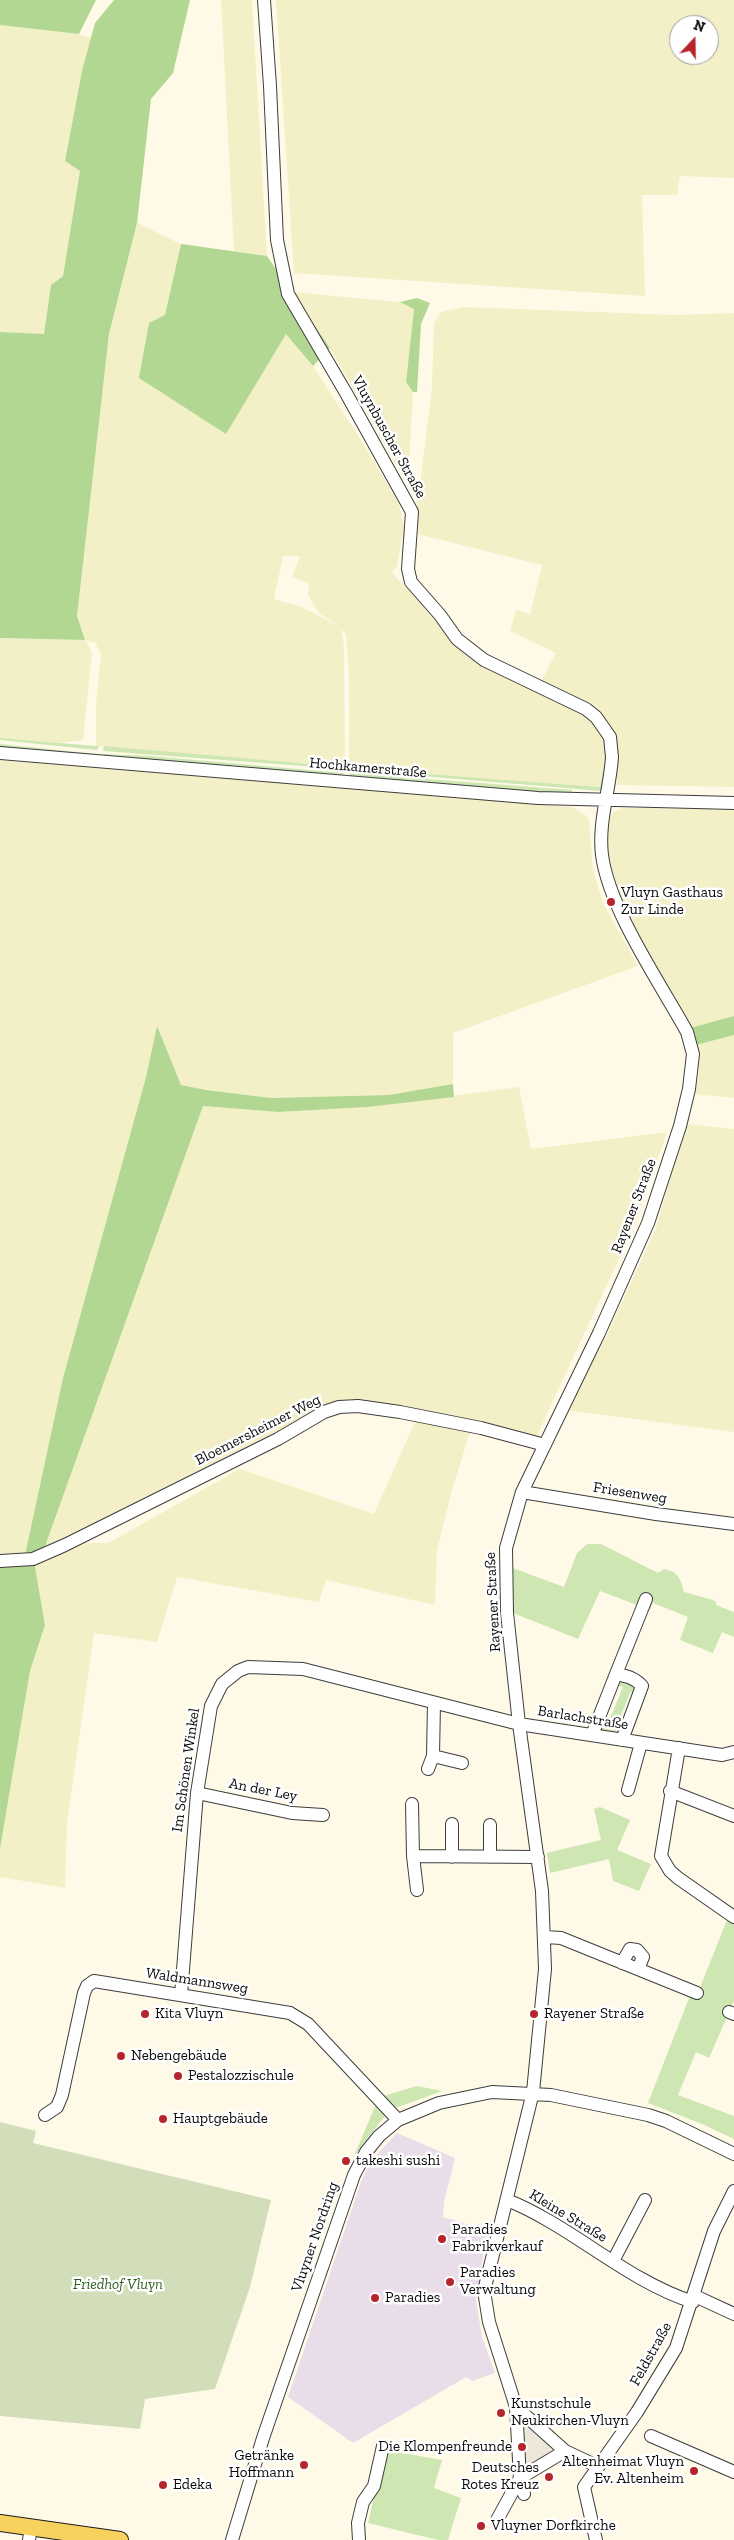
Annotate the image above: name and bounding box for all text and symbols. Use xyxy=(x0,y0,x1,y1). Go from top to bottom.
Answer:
north arrow xyxy=(669,15,719,65)
text: N xyxy=(691,17,707,36)
street label: Vluynbuscher Straße xyxy=(348,373,430,501)
street label: Hochkamerstraße xyxy=(309,754,427,782)
place label: Vluyn Gasthaus Zur Linde xyxy=(621,884,723,919)
marker: Vluyn Gasthaus Zur Linde xyxy=(605,896,617,908)
street label: Rayener Straße xyxy=(608,1156,660,1256)
street label: Bloemersheimer Weg xyxy=(192,1391,324,1469)
street label: Friesenweg xyxy=(592,1478,668,1508)
street label: Rayener Straße xyxy=(481,1552,505,1652)
street label: Barlachstraße xyxy=(536,1702,630,1734)
street label: Im Schönen Winkel xyxy=(168,1707,204,1833)
street label: An der Ley xyxy=(227,1775,299,1805)
street label: Waldmannsweg xyxy=(145,1964,249,1998)
place label: Kita Vluyn xyxy=(155,2005,223,2023)
place label: Rayener Straße xyxy=(544,2005,644,2023)
marker: Kita Vluyn xyxy=(139,2008,151,2020)
marker: Rayener Straße xyxy=(528,2008,540,2020)
place label: Nebengebäude xyxy=(131,2047,227,2065)
marker: Nebengebäude xyxy=(115,2050,127,2062)
place label: Pestalozzischule xyxy=(188,2067,294,2085)
marker: Pestalozzischule xyxy=(172,2070,184,2082)
place label: Hauptgebäude xyxy=(173,2110,268,2128)
marker: Hauptgebäude xyxy=(157,2113,169,2125)
place label: takeshi sushi xyxy=(356,2152,440,2170)
marker: takeshi sushi xyxy=(340,2155,352,2167)
street label: Vluyner Nordring xyxy=(288,2180,342,2294)
street label: Kleine Straße xyxy=(526,2186,610,2246)
place label: Paradies Fabrikverkauf xyxy=(452,2221,543,2256)
marker: Paradies Fabrikverkauf xyxy=(436,2233,448,2245)
place label: Paradies Verwaltung xyxy=(460,2264,536,2299)
park label: Friedhof Vluyn xyxy=(73,2276,163,2294)
marker: Paradies Verwaltung xyxy=(444,2276,456,2288)
place label: Paradies xyxy=(385,2289,440,2307)
marker: Paradies xyxy=(369,2292,381,2304)
street label: Feldstraße xyxy=(626,2319,676,2389)
place label: Kunstschule Neukirchen-Vluyn xyxy=(511,2395,629,2430)
marker: Kunstschule Neukirchen-Vluyn xyxy=(495,2407,507,2419)
place label: Die Klompenfreunde xyxy=(378,2438,512,2456)
marker: Die Klompenfreunde xyxy=(516,2441,528,2453)
place label: Getränke Hoffmann xyxy=(229,2447,294,2482)
place label: Altenheimat Vluyn Ev. Altenheim xyxy=(562,2453,684,2488)
marker: Getränke Hoffmann xyxy=(298,2459,310,2471)
place label: Deutsches Rotes Kreuz xyxy=(461,2459,539,2494)
marker: Altenheimat Vluyn Ev. Altenheim xyxy=(688,2465,700,2477)
marker: Deutsches Rotes Kreuz xyxy=(543,2471,555,2483)
place label: Edeka xyxy=(173,2476,212,2494)
marker: Edeka xyxy=(157,2479,169,2491)
place label: Vluyner Dorfkirche xyxy=(491,2517,616,2535)
marker: Vluyner Dorfkirche xyxy=(475,2520,487,2532)

